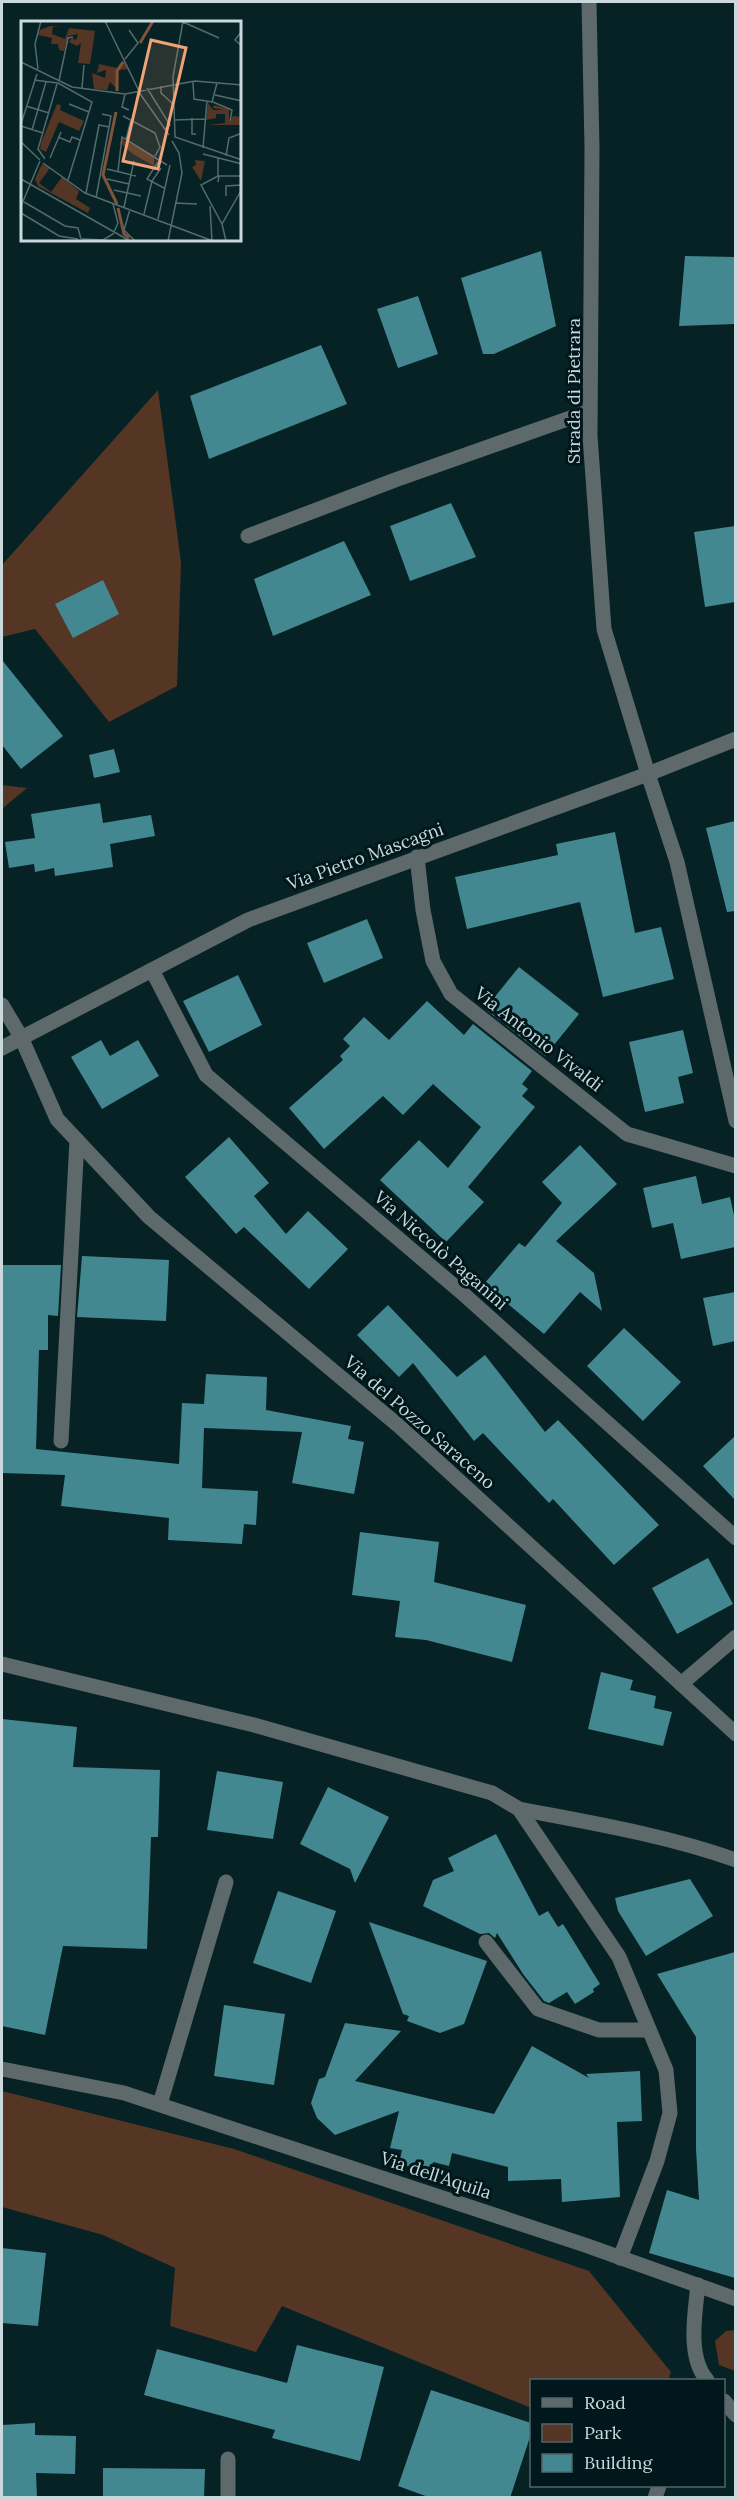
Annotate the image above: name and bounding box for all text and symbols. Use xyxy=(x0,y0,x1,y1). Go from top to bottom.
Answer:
inset map xyxy=(21,21,242,242)
street label: Strada di Pietrara xyxy=(562,318,585,464)
street label: Via Pietro Mascagni xyxy=(283,817,446,895)
street label: Via Antonio Vivaldi xyxy=(469,981,608,1096)
street label: Via Niccolò Paganini xyxy=(368,1185,513,1315)
street label: Via del Pozzo Saraceno xyxy=(339,1349,500,1494)
street label: Via dell'Aquila xyxy=(377,2146,494,2204)
legend xyxy=(530,2379,725,2487)
text: Road xyxy=(584,2391,626,2414)
text: Park xyxy=(584,2421,622,2444)
text: Building xyxy=(584,2451,654,2474)

